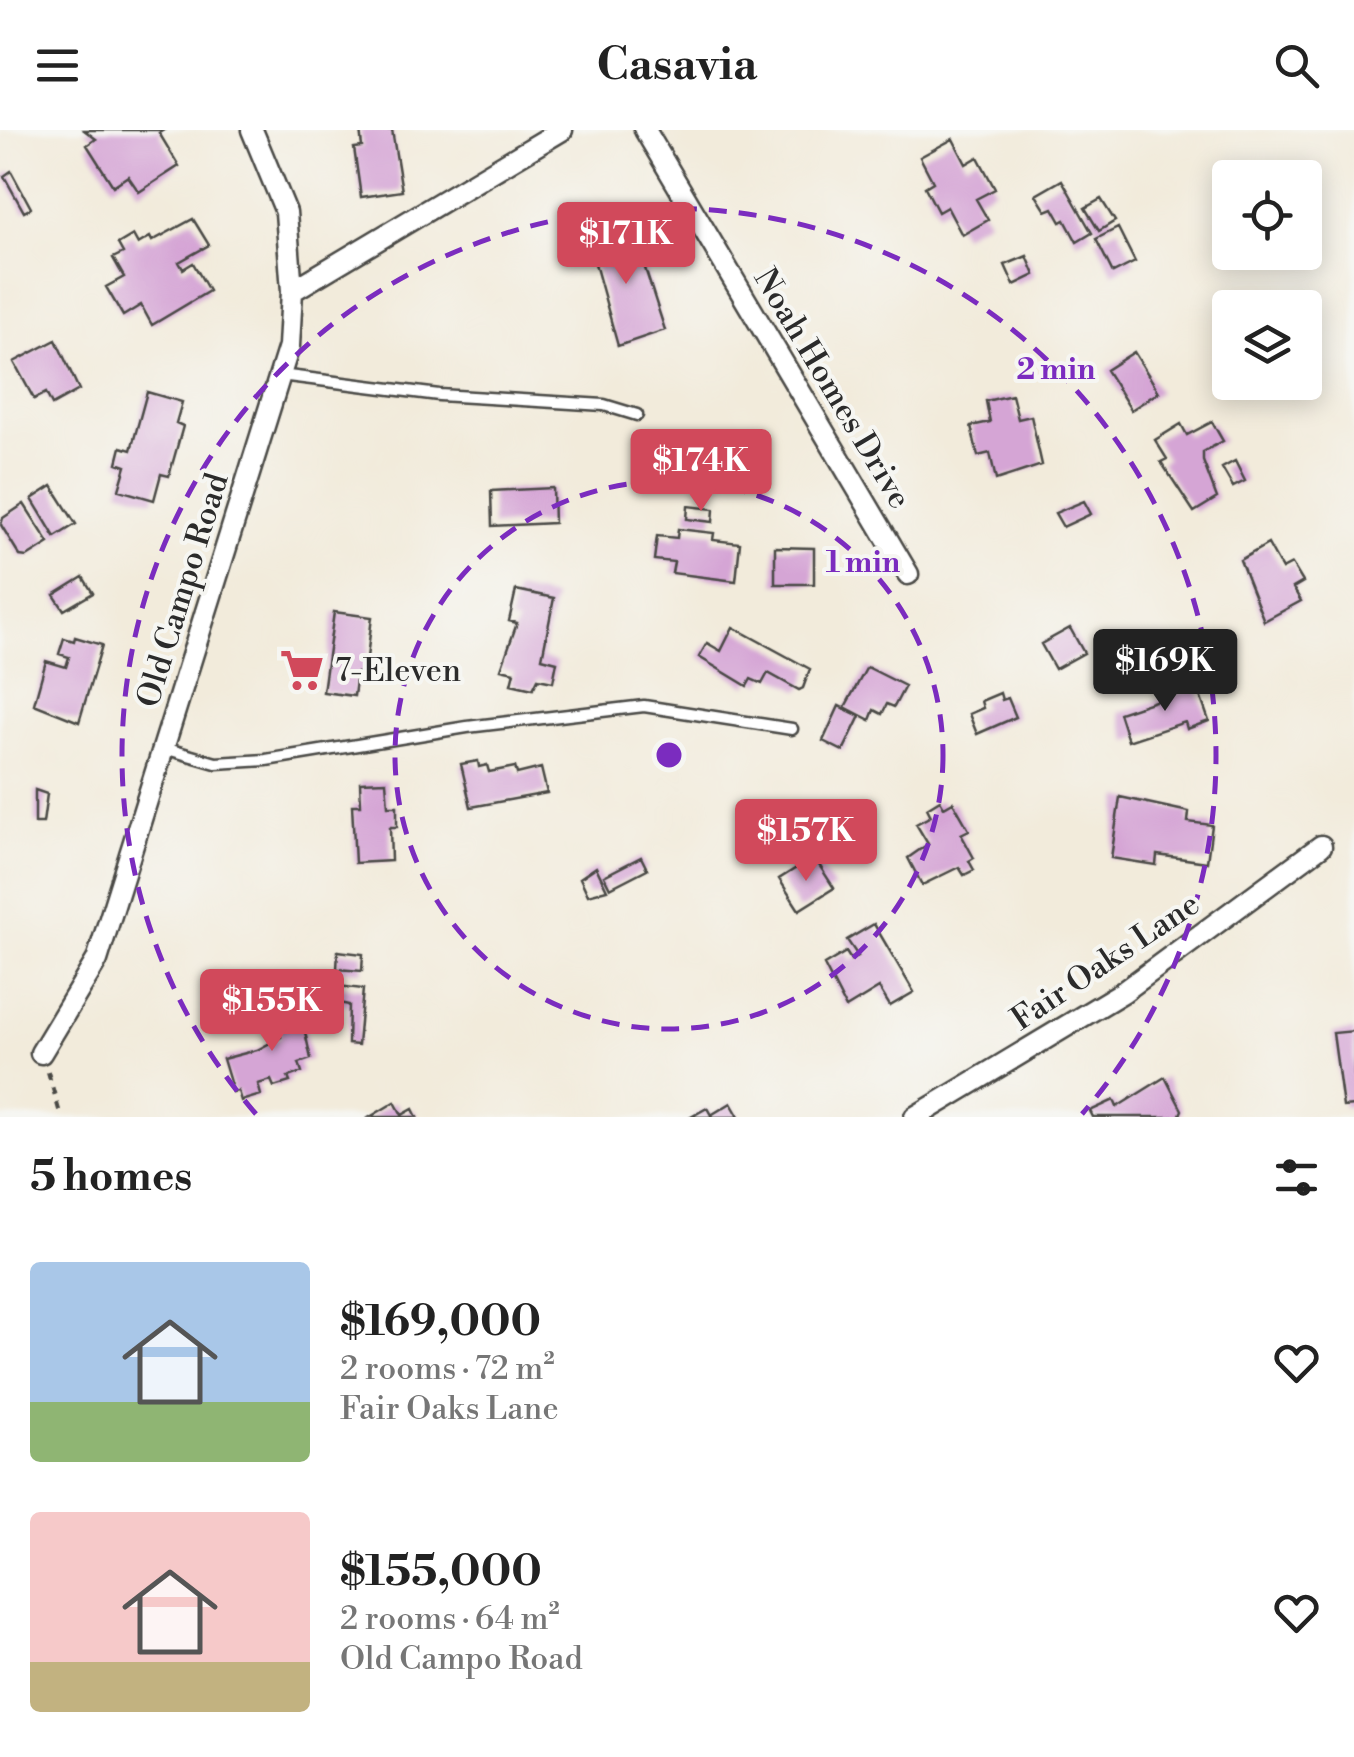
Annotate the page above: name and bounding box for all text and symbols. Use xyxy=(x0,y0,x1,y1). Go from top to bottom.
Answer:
text: Casavia xyxy=(597,37,757,94)
icon: menu xyxy=(30,38,85,93)
icon: search xyxy=(1269,38,1324,93)
map controls xyxy=(1212,160,1322,400)
button: locate xyxy=(1212,160,1322,270)
pin: $171K xyxy=(556,202,696,287)
text: $171K xyxy=(579,214,673,254)
street label: Noah Homes Drive xyxy=(745,261,920,516)
button: layers xyxy=(1212,290,1322,400)
text: 2 min xyxy=(1017,351,1096,389)
pin: $174K xyxy=(631,429,771,514)
text: $174K xyxy=(653,441,749,481)
street label: Old Campo Road xyxy=(128,468,238,712)
text: 1 min xyxy=(826,544,901,582)
pin: $169K xyxy=(1095,629,1235,714)
text: $169K xyxy=(1115,641,1215,681)
supermarket icon: 7-Eleven xyxy=(278,646,326,694)
place label: 7-Eleven xyxy=(335,651,461,691)
centre of rings xyxy=(651,737,687,773)
pin: $157K xyxy=(736,799,876,884)
text: $157K xyxy=(757,811,855,851)
street label: Fair Oaks Lane xyxy=(1004,884,1207,1040)
pin: $155K xyxy=(202,969,342,1054)
text: $155K xyxy=(222,981,322,1021)
icon: filters xyxy=(1269,1150,1324,1205)
text: 5 homes xyxy=(30,1151,192,1204)
text: $169,000 xyxy=(340,1296,541,1349)
icon: home xyxy=(110,1302,230,1422)
icon: heart xyxy=(1269,1335,1324,1390)
text: 2 rooms · 72 m² xyxy=(340,1349,555,1389)
text: Fair Oaks Lane xyxy=(340,1389,559,1429)
text: $155,000 xyxy=(340,1546,542,1599)
icon: home xyxy=(110,1552,230,1672)
icon: heart xyxy=(1269,1585,1324,1640)
text: 2 rooms · 64 m² xyxy=(340,1599,560,1639)
text: Old Campo Road xyxy=(340,1639,583,1679)

